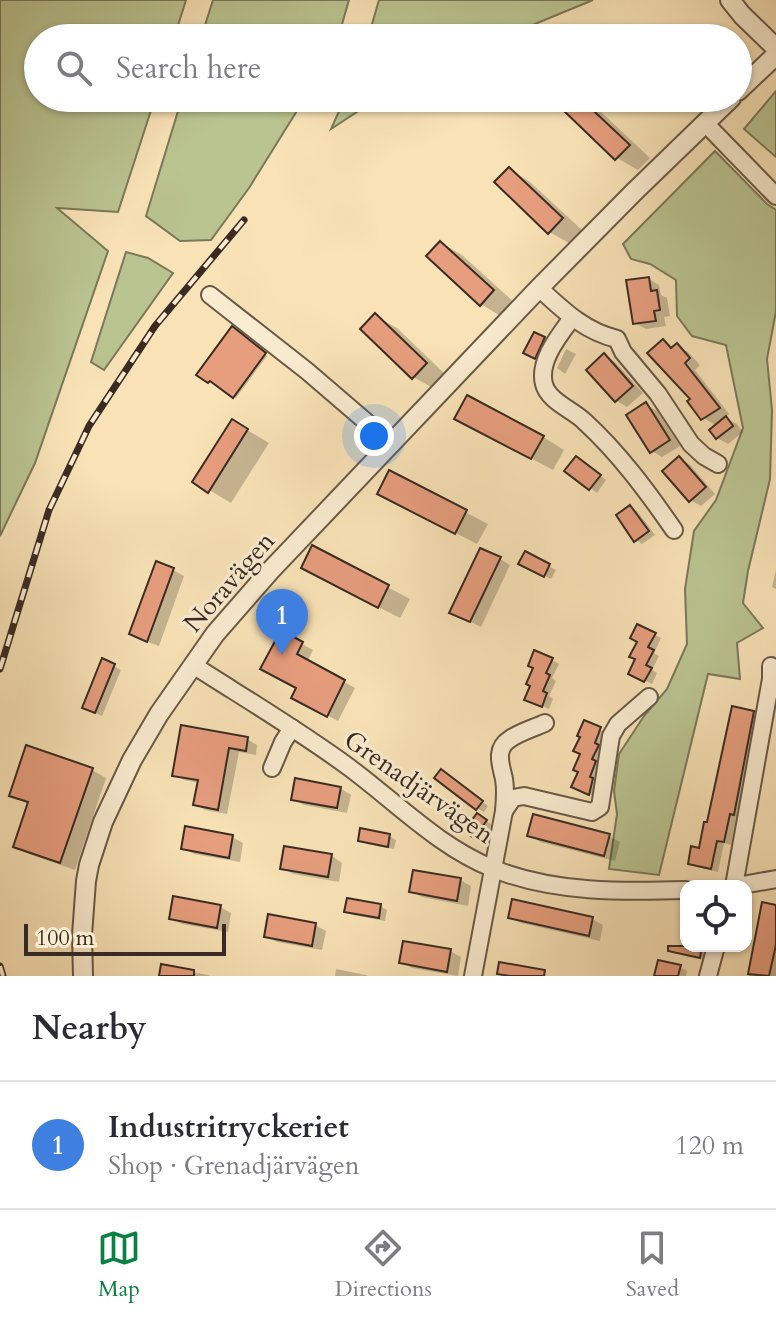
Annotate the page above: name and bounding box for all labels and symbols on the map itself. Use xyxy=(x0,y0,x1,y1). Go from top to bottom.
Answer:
your location xyxy=(354,416,394,456)
street label: Noravägen xyxy=(176,524,283,640)
pin: 1 xyxy=(256,589,308,655)
street label: Grenadjärvägen xyxy=(337,722,501,852)
scale bar xyxy=(24,920,226,956)

